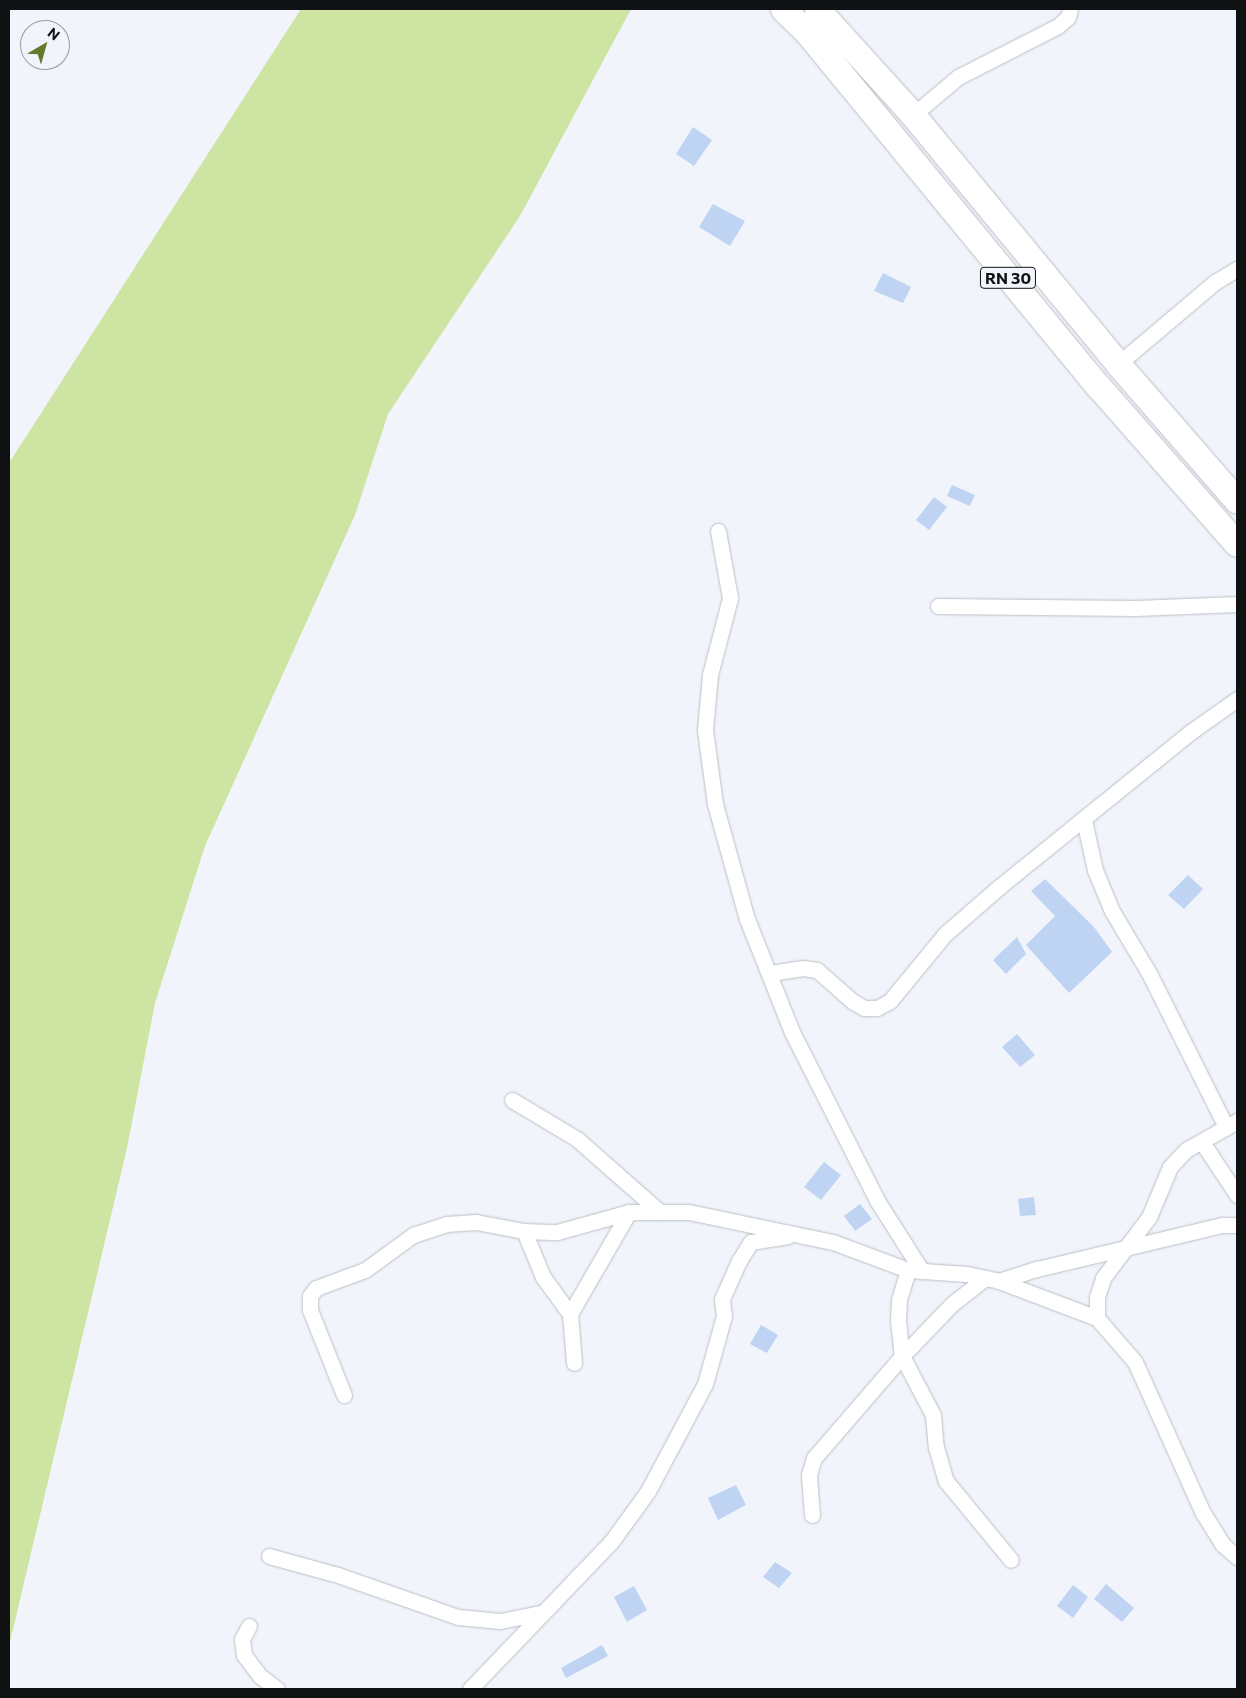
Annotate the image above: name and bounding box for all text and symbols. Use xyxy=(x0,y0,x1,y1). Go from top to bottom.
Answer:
north arrow xyxy=(20,20,70,70)
text: N xyxy=(45,24,63,44)
road number: RN 30 xyxy=(979,264,1037,292)

